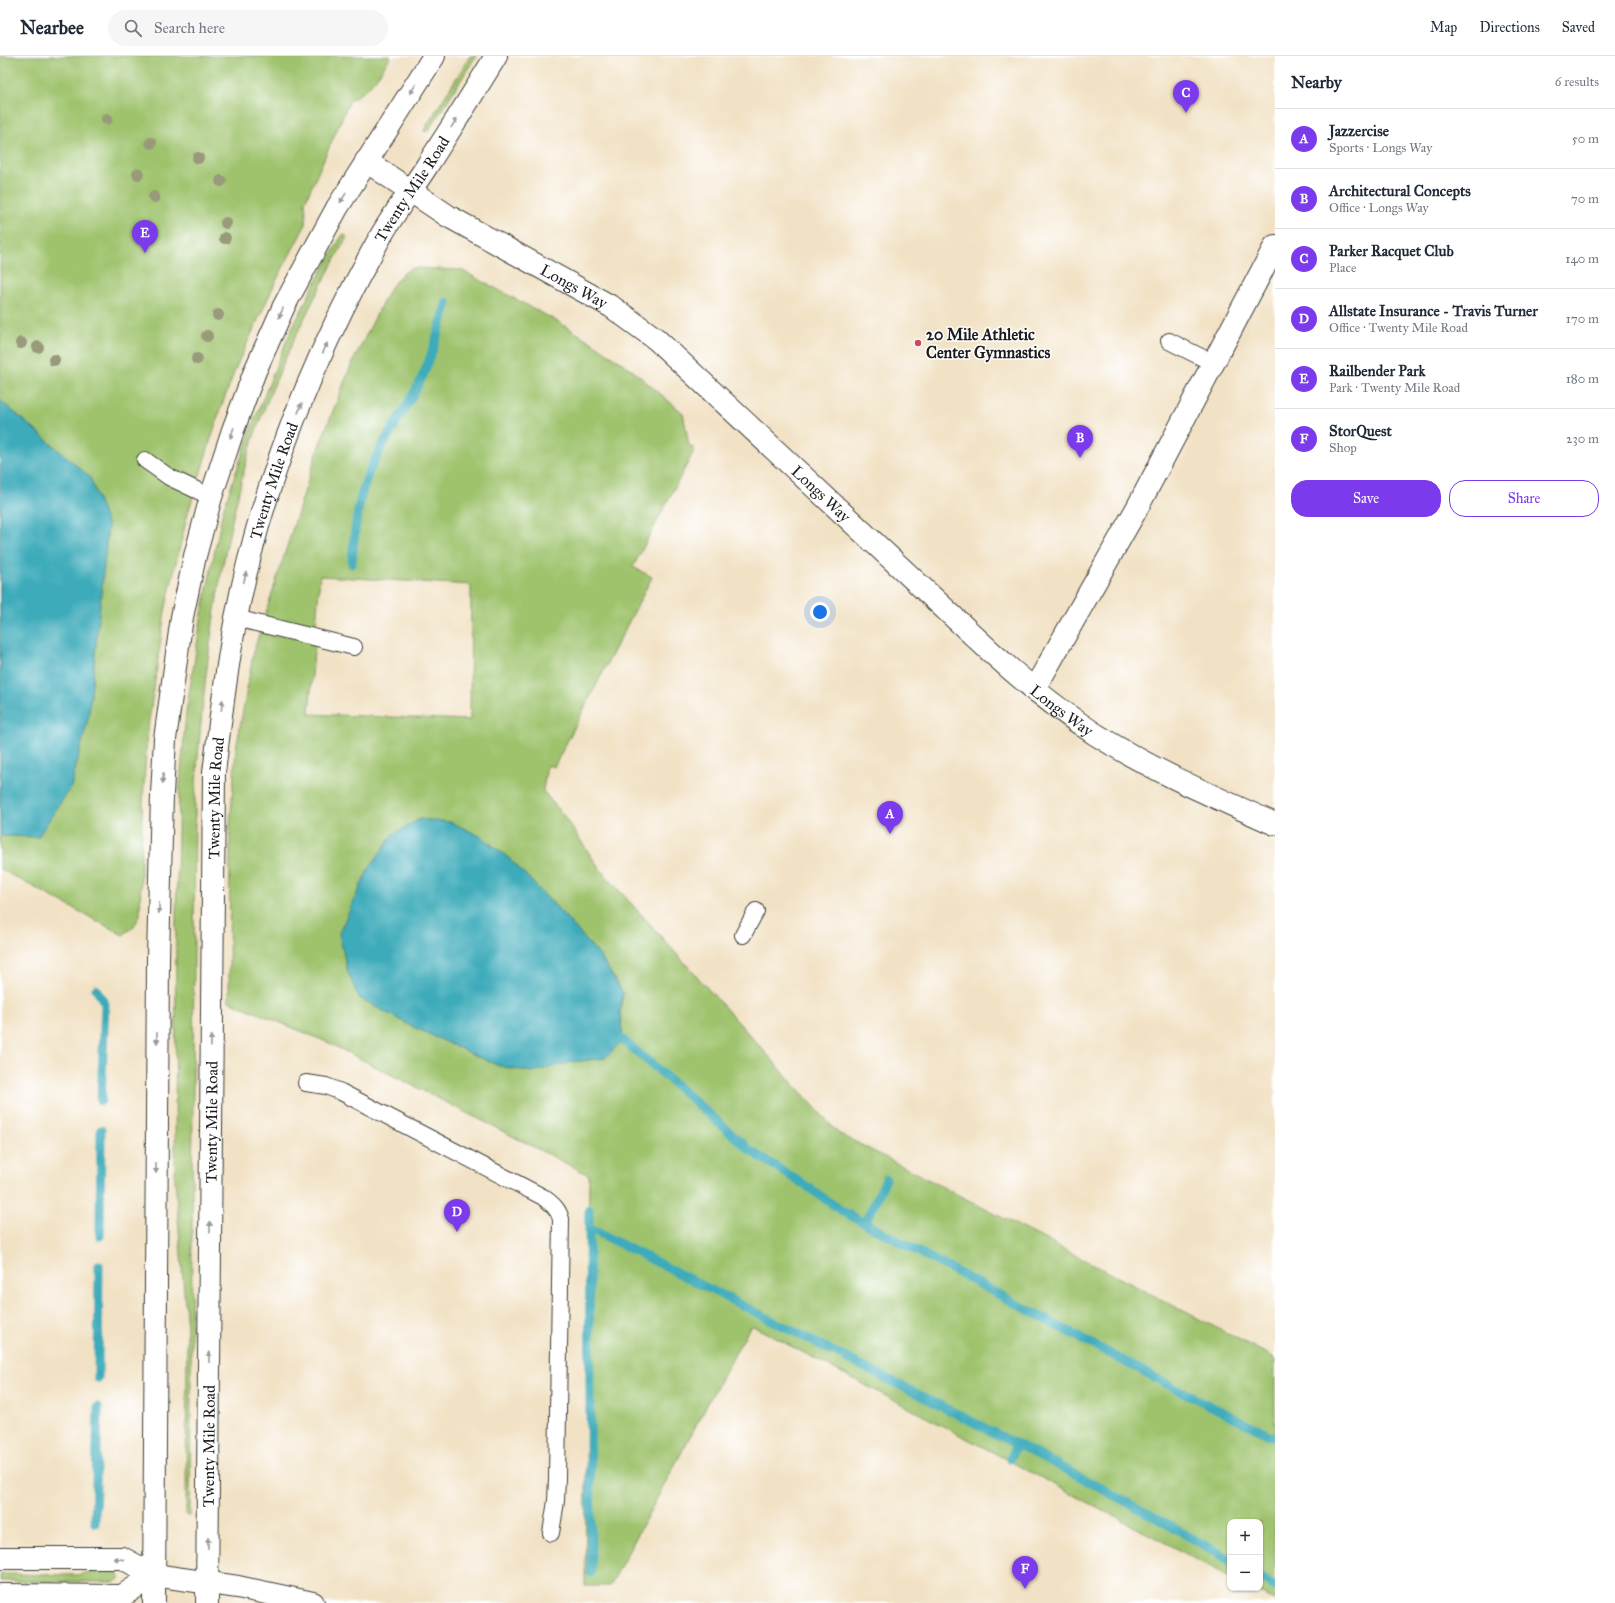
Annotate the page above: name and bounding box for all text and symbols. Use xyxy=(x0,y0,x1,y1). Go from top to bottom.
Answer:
search box xyxy=(108,10,388,46)
text: Nearbee xyxy=(20,16,84,39)
icon: search xyxy=(122,17,144,39)
text: Search here xyxy=(154,19,225,37)
text: Map xyxy=(1430,19,1457,36)
text: Directions xyxy=(1479,19,1540,36)
text: Saved xyxy=(1562,19,1595,36)
text: Nearby xyxy=(1291,72,1342,93)
text: 6 results xyxy=(1555,74,1599,90)
pin: C xyxy=(1173,80,1199,113)
one-way arrow xyxy=(409,84,417,94)
one-way arrow xyxy=(450,117,457,129)
text: Jazzercise xyxy=(1329,122,1389,140)
text: A xyxy=(1300,131,1308,147)
text: 50 m xyxy=(1572,131,1599,147)
street label: Twenty Mile Road xyxy=(370,133,453,245)
text: Sports · Longs Way xyxy=(1329,140,1432,156)
text: Architectural Concepts xyxy=(1329,182,1471,200)
text: B xyxy=(1300,191,1308,207)
text: 70 m xyxy=(1571,191,1599,207)
one-way arrow xyxy=(339,192,346,204)
text: Office · Longs Way xyxy=(1329,200,1429,216)
pin: E xyxy=(132,220,158,253)
text: Parker Racquet Club xyxy=(1329,242,1454,260)
text: C xyxy=(1300,251,1308,267)
text: 140 m xyxy=(1565,251,1599,267)
street label: Longs Way xyxy=(537,260,612,312)
text: Place xyxy=(1329,260,1356,276)
text: Allstate Insurance - Travis Turner xyxy=(1329,302,1538,320)
one-way arrow xyxy=(278,307,284,318)
text: D xyxy=(1299,311,1309,327)
text: 170 m xyxy=(1566,311,1599,327)
text: Office · Twenty Mile Road xyxy=(1329,320,1468,336)
place label: 20 Mile Athletic Center Gymnastics xyxy=(926,325,1051,363)
marker: 20 Mile Athletic Center Gymnastics xyxy=(913,338,923,348)
one-way arrow xyxy=(322,341,328,353)
text: Railbender Park xyxy=(1329,362,1425,380)
text: E xyxy=(1299,371,1309,387)
text: 180 m xyxy=(1566,371,1599,387)
text: Park · Twenty Mile Road xyxy=(1329,380,1460,396)
one-way arrow xyxy=(297,401,303,413)
street label: Twenty Mile Road xyxy=(245,419,302,542)
text: StorQuest xyxy=(1329,422,1392,440)
pin: B xyxy=(1067,425,1093,458)
one-way arrow xyxy=(229,427,235,439)
text: F xyxy=(1300,431,1308,447)
text: 230 m xyxy=(1566,431,1599,447)
text: Shop xyxy=(1329,440,1357,456)
street label: Longs Way xyxy=(788,461,855,526)
button: Save xyxy=(1291,480,1441,517)
button: Share xyxy=(1449,480,1599,517)
one-way arrow xyxy=(243,571,249,584)
your location xyxy=(810,602,830,622)
street label: Longs Way xyxy=(1027,680,1098,740)
one-way arrow xyxy=(219,699,225,711)
street label: Twenty Mile Road xyxy=(204,736,228,859)
one-way arrow xyxy=(160,772,166,785)
pin: A xyxy=(877,801,903,834)
one-way arrow xyxy=(156,902,162,915)
one-way arrow xyxy=(154,1032,160,1045)
one-way arrow xyxy=(208,1034,214,1047)
street label: Twenty Mile Road xyxy=(201,1061,221,1183)
one-way arrow xyxy=(153,1162,159,1175)
pin: D xyxy=(444,1199,470,1232)
one-way arrow xyxy=(207,1220,213,1233)
one-way arrow xyxy=(206,1350,212,1363)
street label: Twenty Mile Road xyxy=(198,1385,218,1507)
map controls xyxy=(1227,1519,1263,1591)
button: + xyxy=(1227,1519,1263,1555)
one-way arrow xyxy=(205,1536,211,1549)
button: − xyxy=(1227,1555,1263,1591)
one-way arrow xyxy=(113,1556,125,1562)
pin: F xyxy=(1012,1556,1038,1589)

